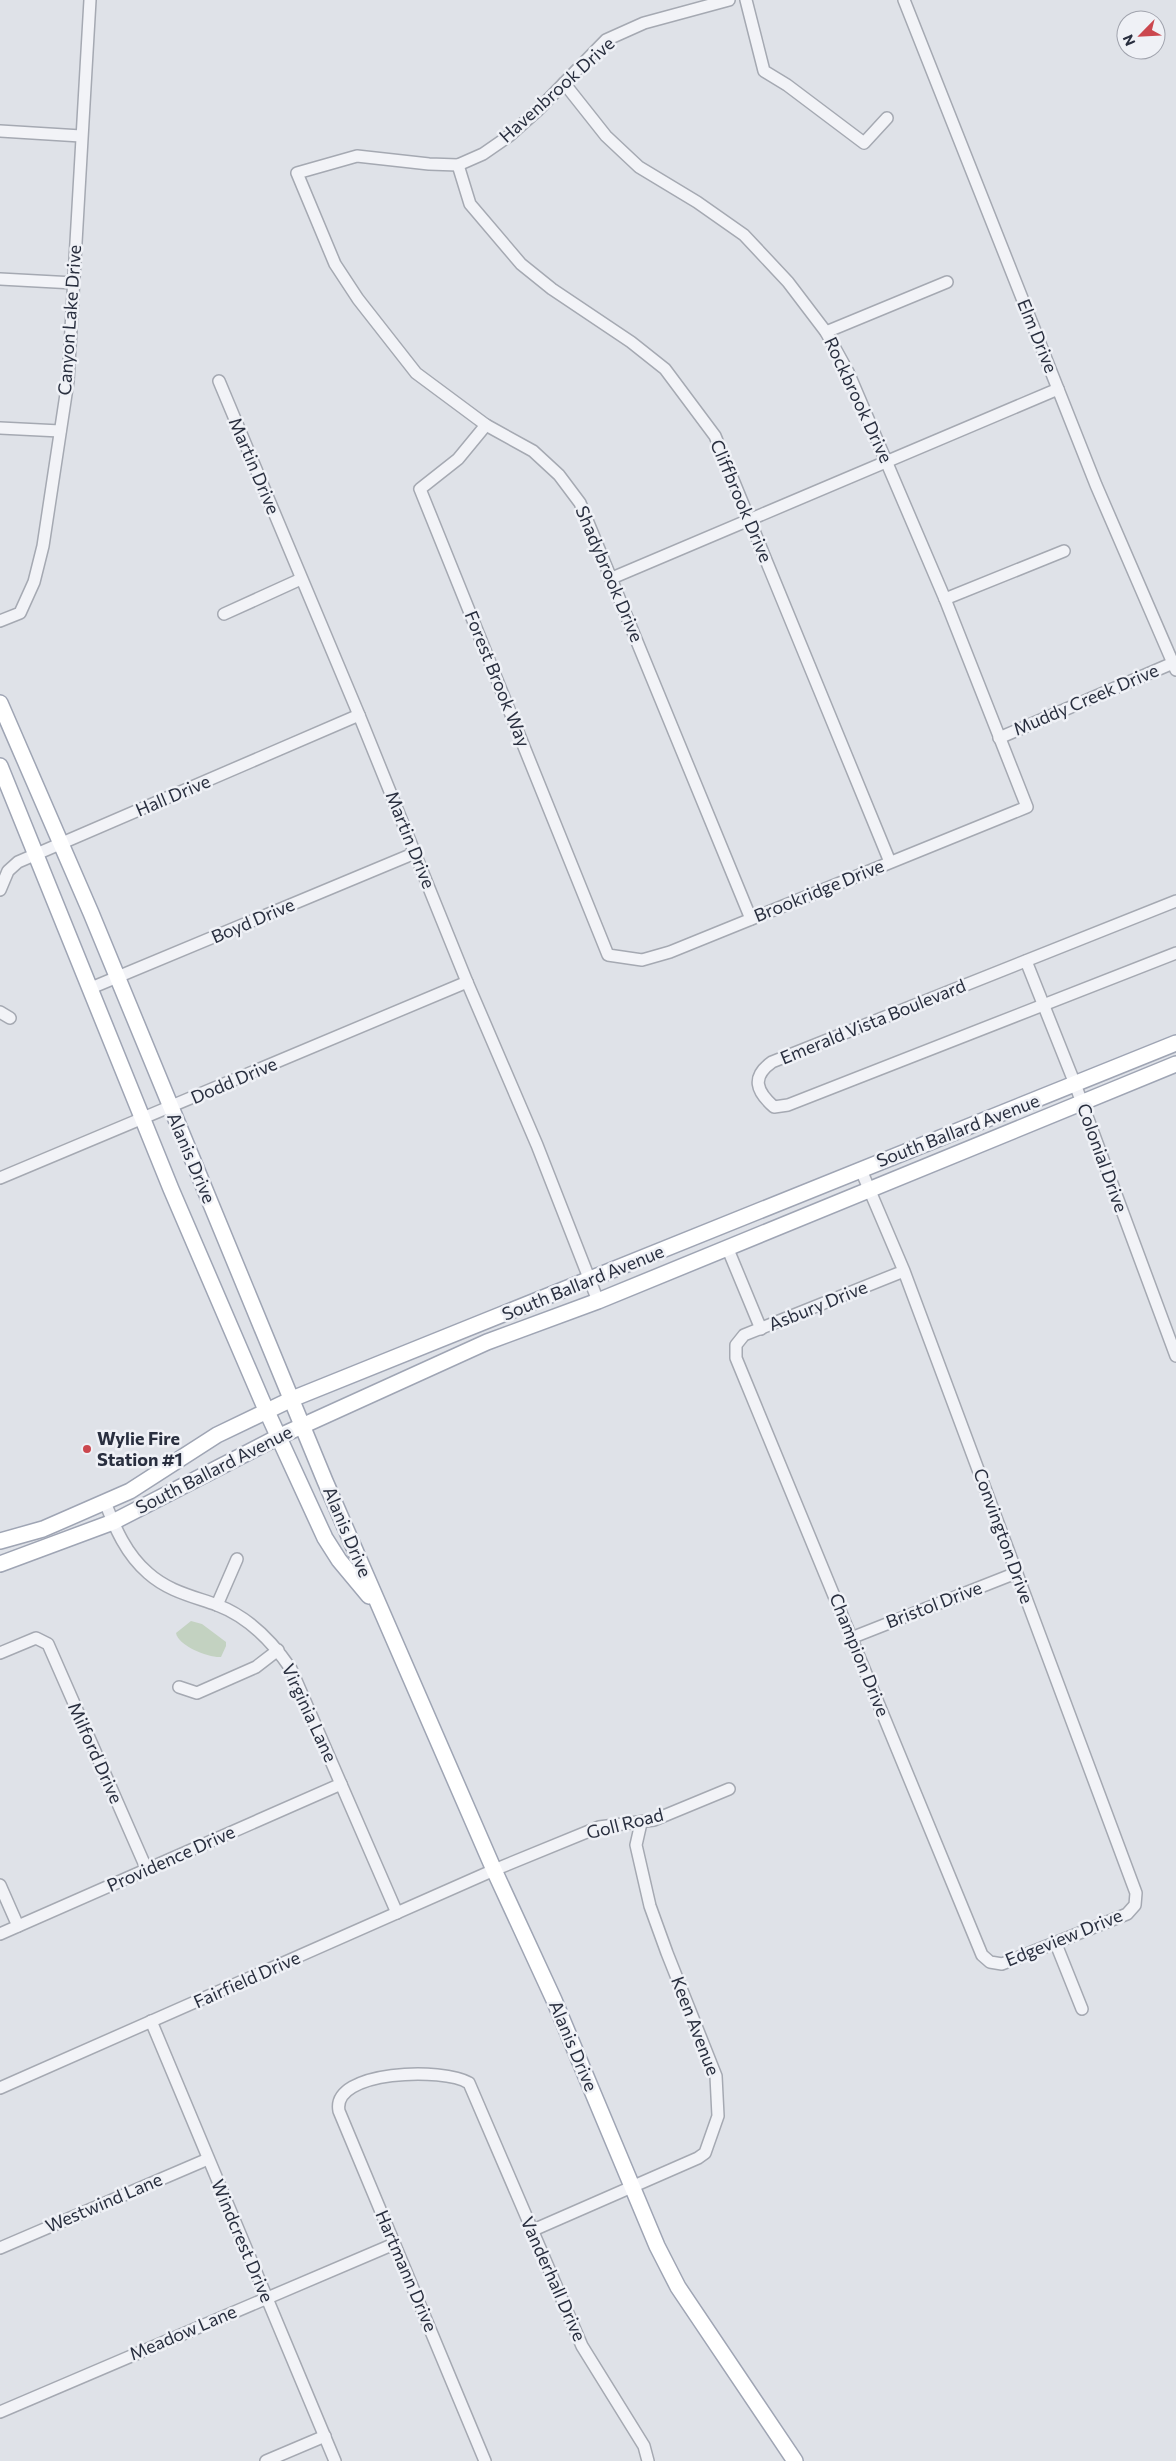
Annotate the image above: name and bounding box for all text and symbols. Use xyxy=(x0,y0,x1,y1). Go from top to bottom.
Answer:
north arrow xyxy=(1116,10,1166,60)
street label: Havenbrook Drive xyxy=(494,32,618,147)
text: N xyxy=(1119,32,1139,49)
street label: Canyon Lake Drive xyxy=(53,244,85,396)
street label: Elm Drive xyxy=(1013,295,1063,376)
street label: Rockbrook Drive xyxy=(820,333,898,466)
street label: Martin Drive xyxy=(225,414,285,517)
street label: Cliffbrook Drive xyxy=(706,436,778,565)
street label: Shadybrook Drive xyxy=(571,502,649,645)
street label: Forest Brook Way xyxy=(461,607,535,750)
street label: Muddy Creek Drive xyxy=(1010,659,1162,740)
street label: Hall Drive xyxy=(132,770,213,821)
street label: Martin Drive xyxy=(381,788,440,891)
street label: Brookridge Drive xyxy=(751,854,887,926)
street label: Boyd Drive xyxy=(208,893,298,947)
street label: Emerald Vista Boulevard xyxy=(777,974,969,1068)
street label: Dodd Drive xyxy=(187,1052,280,1108)
street label: South Ballard Avenue xyxy=(873,1089,1042,1171)
street label: Colonial Drive xyxy=(1073,1100,1133,1215)
street label: Alanis Drive xyxy=(163,1109,221,1206)
street label: South Ballard Avenue xyxy=(498,1240,667,1325)
street label: Asbury Drive xyxy=(765,1275,870,1335)
street label: South Ballard Avenue xyxy=(132,1420,296,1518)
place label: Wylie Fire Station #1 xyxy=(97,1427,183,1470)
marker: Wylie Fire Station #1 xyxy=(81,1443,93,1455)
street label: Convington Drive xyxy=(969,1465,1039,1606)
street label: Alanis Drive xyxy=(319,1483,377,1580)
street label: Bristol Drive xyxy=(883,1576,985,1632)
street label: Champion Drive xyxy=(825,1590,895,1719)
street label: Virginia Lane xyxy=(278,1660,342,1765)
street label: Milford Drive xyxy=(64,1699,128,1806)
street label: Goll Road xyxy=(584,1803,666,1843)
street label: Providence Drive xyxy=(103,1820,238,1896)
street label: Edgeview Drive xyxy=(1002,1904,1125,1971)
street label: Fairfield Drive xyxy=(190,1946,303,2012)
street label: Keen Avenue xyxy=(667,1973,725,2078)
street label: Alanis Drive xyxy=(545,1997,603,2094)
street label: Westwind Lane xyxy=(42,2168,165,2237)
street label: Windcrest Drive xyxy=(207,2176,279,2305)
street label: Hartmann Drive xyxy=(371,2206,442,2335)
street label: Vanderhall Drive xyxy=(517,2213,591,2344)
street label: Meadow Lane xyxy=(126,2300,240,2365)

